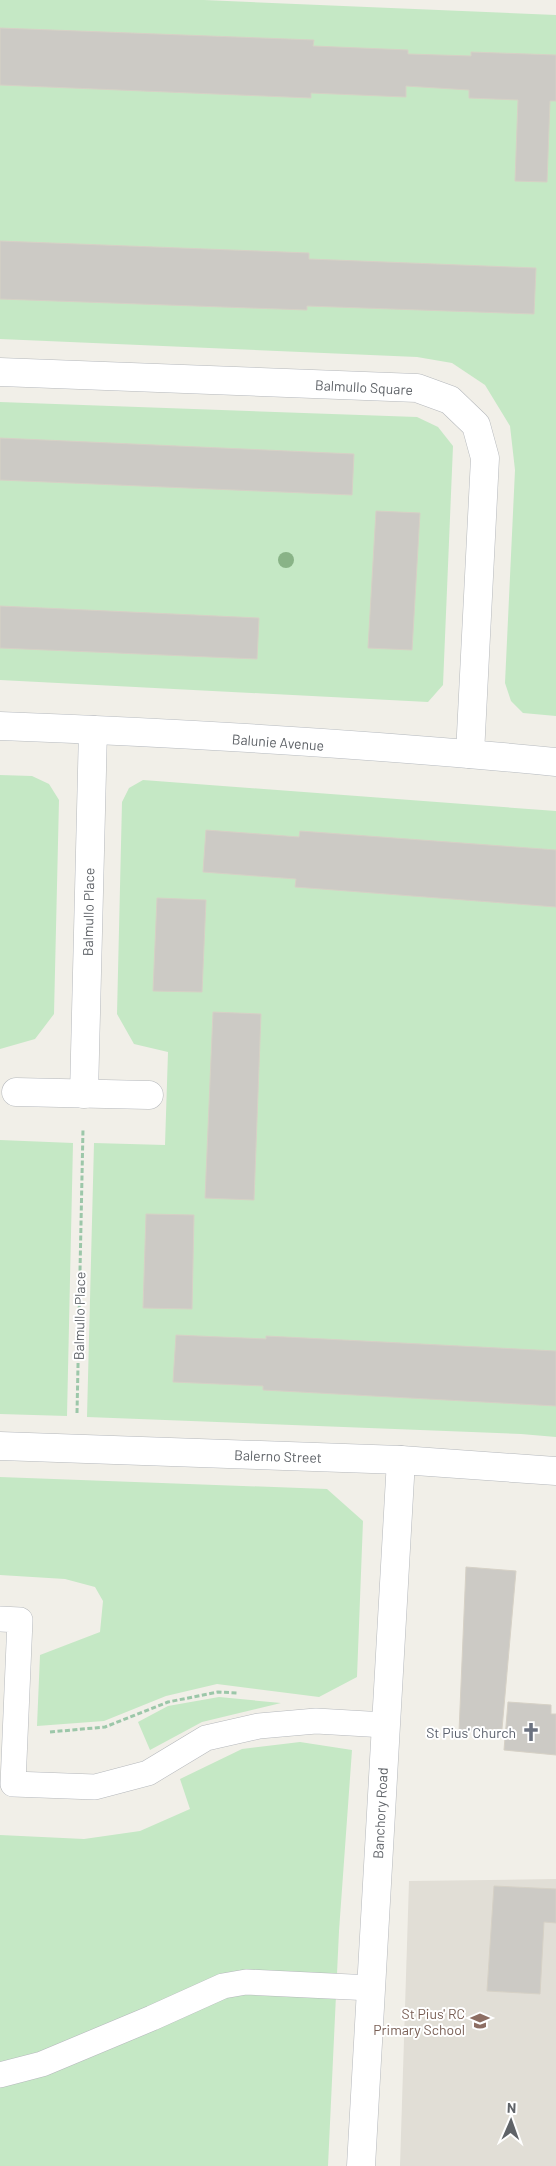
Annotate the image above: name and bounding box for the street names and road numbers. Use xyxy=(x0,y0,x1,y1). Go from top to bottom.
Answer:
street label: Balmullo Square xyxy=(315,376,413,398)
street label: Balunie Avenue xyxy=(231,730,325,754)
street label: Balmullo Place xyxy=(79,868,97,956)
street label: Balmullo Place xyxy=(70,1272,88,1360)
street label: Balerno Street xyxy=(234,1446,322,1466)
street label: Banchory Road xyxy=(369,1767,391,1859)

